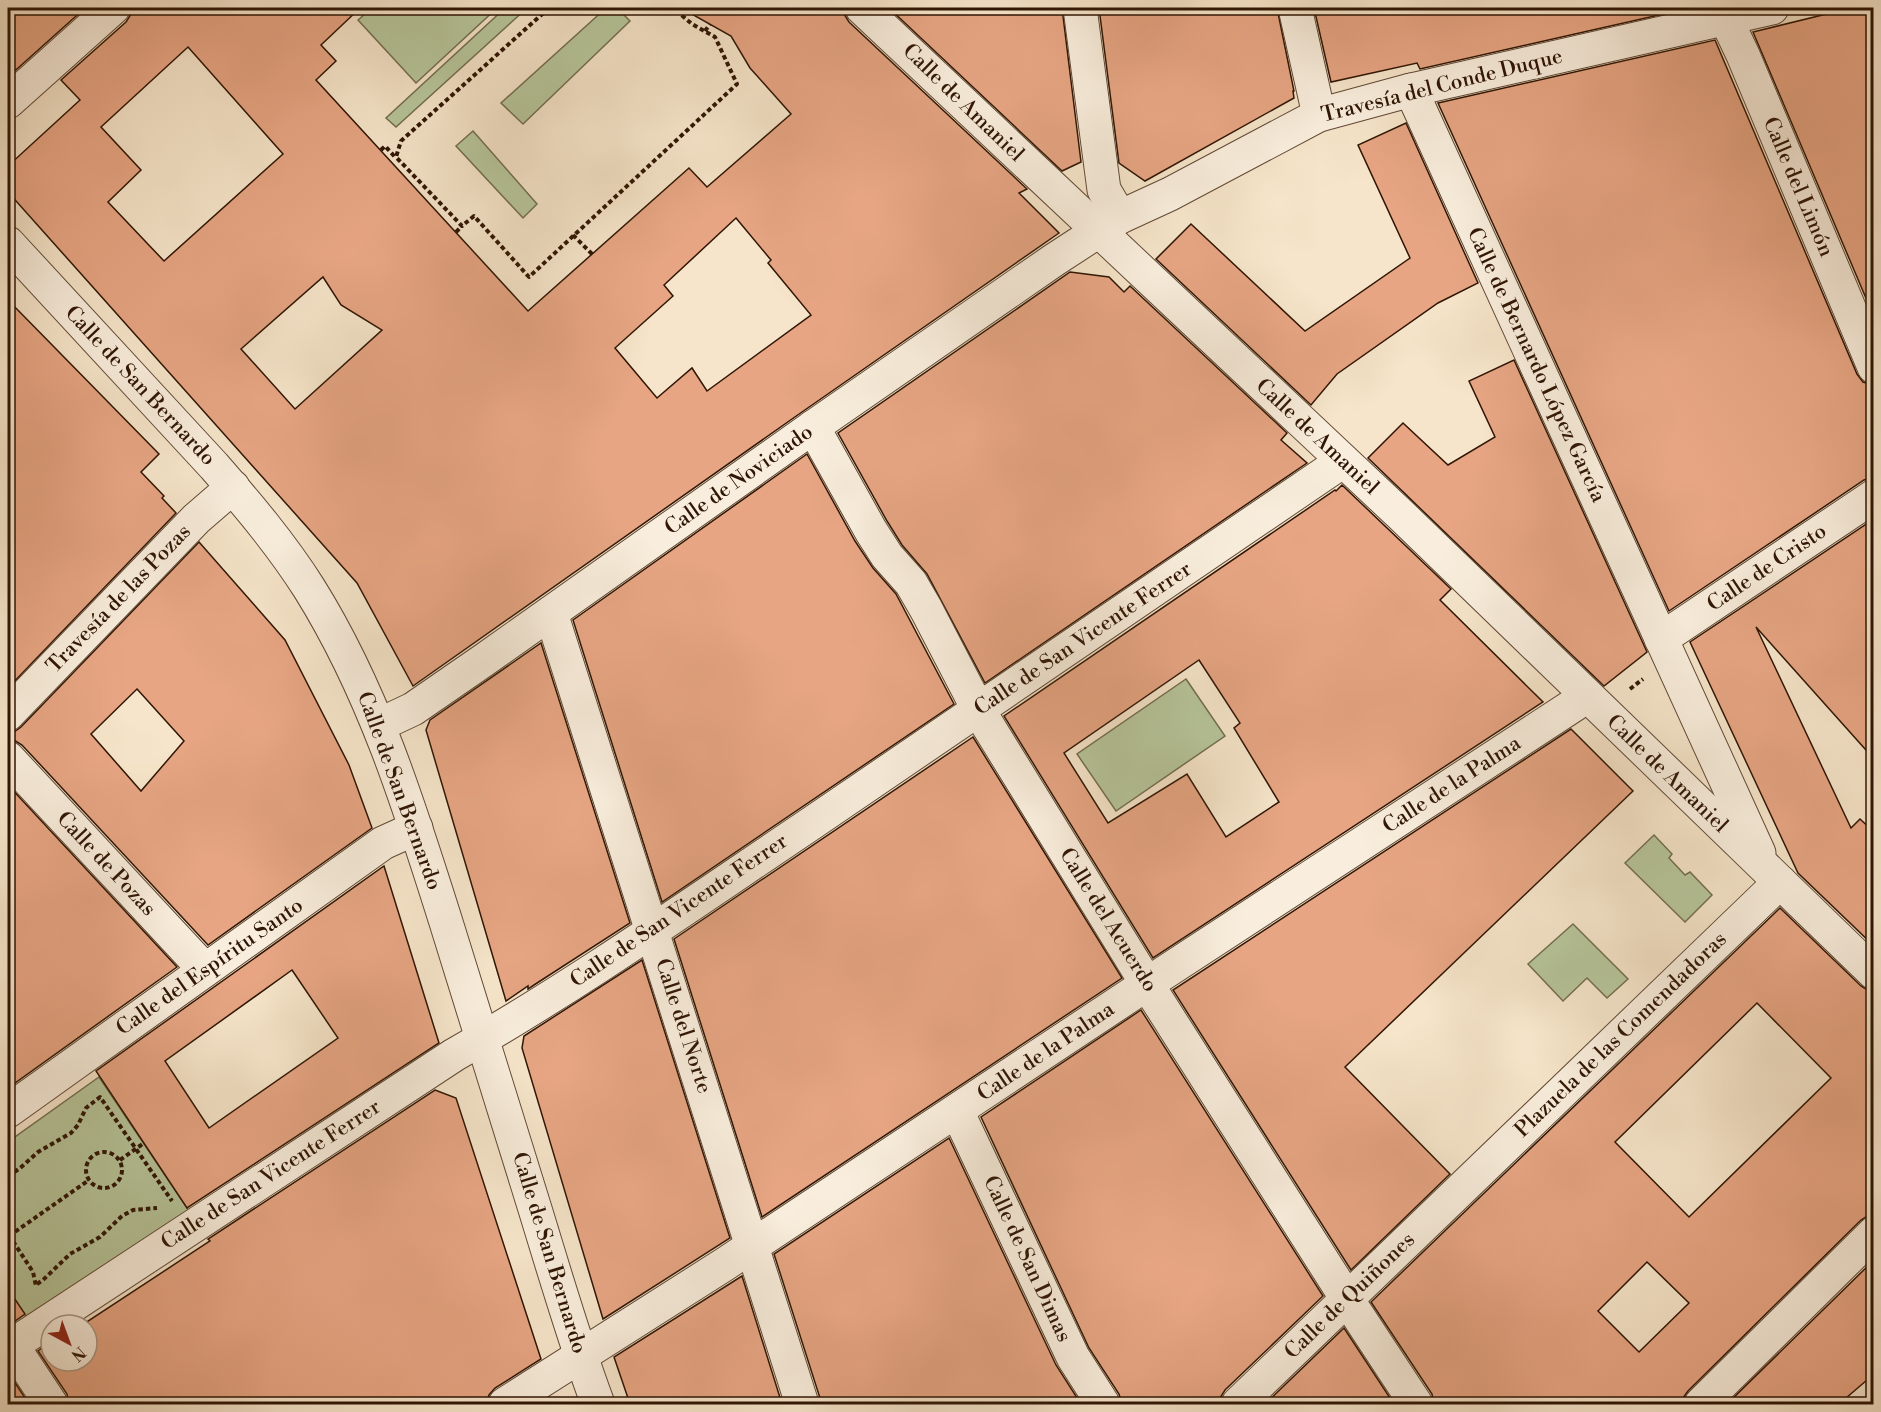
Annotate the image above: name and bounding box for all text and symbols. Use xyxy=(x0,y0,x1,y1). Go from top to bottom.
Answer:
street label: Calle de Amaniel xyxy=(897,38,1029,168)
street label: Travesía del Conde Duque xyxy=(1319,43,1565,129)
street label: Calle del Limón xyxy=(1757,113,1839,261)
street label: Calle de Bernardo López García xyxy=(1461,224,1611,507)
street label: Calle de San Bernardo xyxy=(59,301,221,471)
street label: Calle de Amaniel xyxy=(1250,373,1384,501)
street label: Calle de Noviciado xyxy=(660,419,818,541)
street label: Travesía de las Pozas xyxy=(41,519,197,679)
street label: Calle de Cristo xyxy=(1702,519,1832,617)
street label: Calle de San Vicente Ferrer xyxy=(969,556,1197,722)
street label: Calle de San Bernardo xyxy=(351,688,447,894)
street label: Calle de Amaniel xyxy=(1601,709,1733,839)
street label: Calle de la Palma xyxy=(1378,730,1526,839)
street label: Calle de Pozas xyxy=(51,806,161,922)
street label: Calle de San Vicente Ferrer xyxy=(565,828,793,994)
street label: Calle del Acuerdo xyxy=(1053,843,1163,997)
street label: Calle del Espíritu Santo xyxy=(111,893,309,1041)
street label: Plazuela de las Comendadoras xyxy=(1509,927,1733,1143)
street label: Calle del Norte xyxy=(649,955,717,1097)
street label: Calle de la Palma xyxy=(973,996,1120,1107)
street label: Calle de San Vicente Ferrer xyxy=(156,1094,386,1256)
street label: Calle de San Bernardo xyxy=(506,1149,592,1357)
street label: Calle de San Dimas xyxy=(977,1172,1077,1346)
street label: Calle de Quiñones xyxy=(1279,1227,1421,1365)
north arrow xyxy=(39,1313,99,1373)
text: N xyxy=(67,1342,90,1365)

